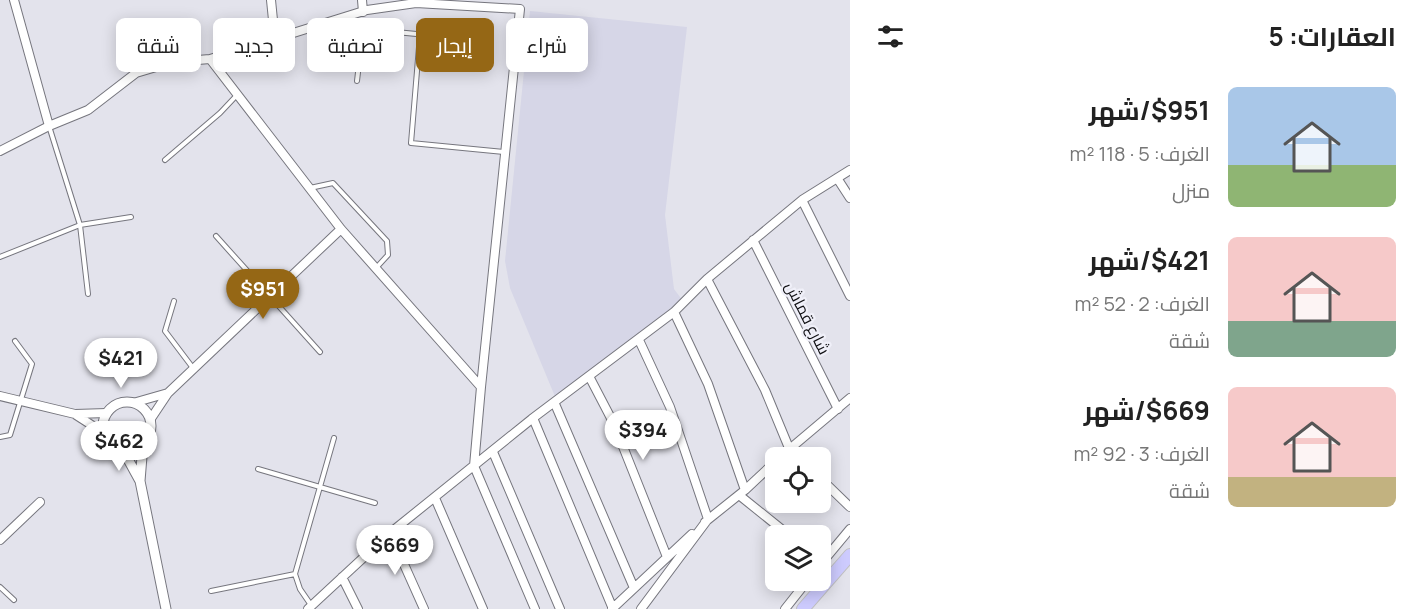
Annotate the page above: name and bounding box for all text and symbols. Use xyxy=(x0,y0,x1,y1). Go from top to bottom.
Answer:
chip: شقة xyxy=(116,18,201,72)
chip: جديد xyxy=(213,18,295,72)
chip: تصفية xyxy=(307,18,404,72)
chip: إيجار xyxy=(416,18,494,72)
chip: شراء xyxy=(506,18,588,72)
text: العقارات: 5 xyxy=(1269,18,1396,54)
icon: filters xyxy=(874,20,907,53)
text: $951/شهر xyxy=(1089,92,1210,128)
icon: home xyxy=(1276,111,1348,183)
text: الغرف: 5 · 118 m² xyxy=(1069,140,1210,167)
text: منزل xyxy=(1172,177,1210,204)
text: $421/شهر xyxy=(1089,242,1210,278)
icon: home xyxy=(1276,261,1348,333)
pin: $951 xyxy=(227,269,299,320)
text: $951 xyxy=(240,275,286,302)
street label: شارع قماش xyxy=(779,278,836,359)
text: الغرف: 2 · 52 m² xyxy=(1074,290,1210,317)
text: شقة xyxy=(1169,327,1210,354)
pin: $421 xyxy=(85,338,157,389)
text: $421 xyxy=(98,344,144,371)
text: $669/شهر xyxy=(1084,392,1210,428)
pin: $394 xyxy=(607,410,679,461)
icon: home xyxy=(1276,411,1348,483)
text: $394 xyxy=(619,416,667,443)
pin: $462 xyxy=(83,421,155,472)
text: $462 xyxy=(94,427,144,454)
text: الغرف: 3 · 92 m² xyxy=(1073,440,1210,467)
map controls xyxy=(765,447,831,591)
button: locate xyxy=(765,447,831,513)
text: شقة xyxy=(1169,477,1210,504)
pin: $669 xyxy=(359,525,431,576)
button: layers xyxy=(765,525,831,591)
text: $669 xyxy=(370,531,420,558)

